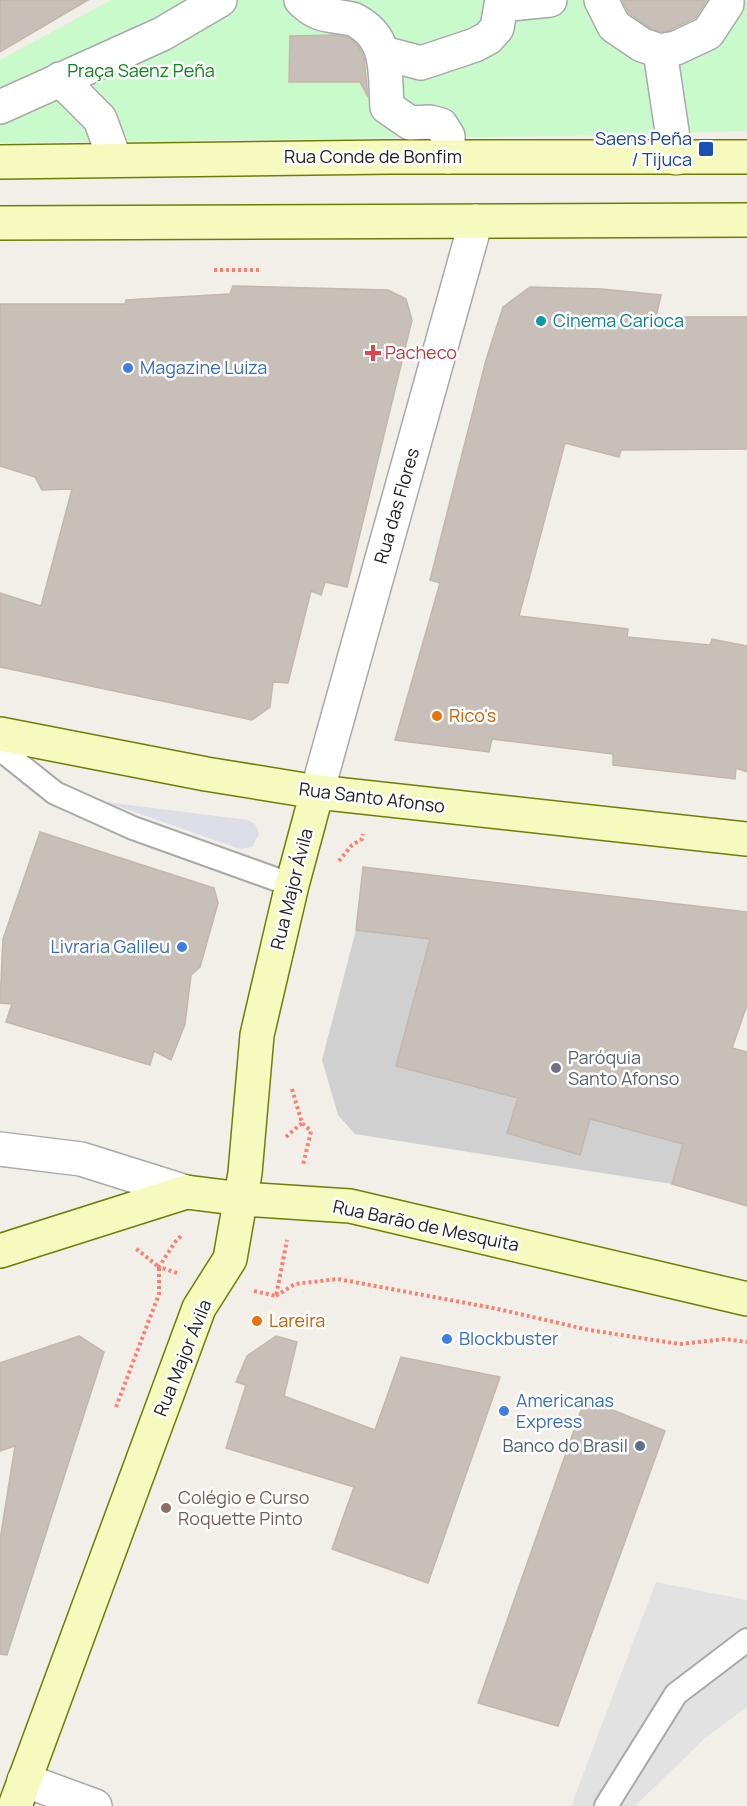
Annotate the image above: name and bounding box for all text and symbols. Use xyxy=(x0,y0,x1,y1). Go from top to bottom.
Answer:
park label: Praça Saenz Peña xyxy=(67,58,215,82)
place label: Saens Peña / Tijuca xyxy=(595,126,692,171)
marker: Saens Peña / Tijuca xyxy=(697,140,715,158)
street label: Rua Conde de Bonfim xyxy=(284,144,462,168)
place label: Cinema Carioca xyxy=(553,308,684,332)
marker: Cinema Carioca xyxy=(534,314,548,328)
place label: Pacheco xyxy=(385,340,457,364)
marker: Pacheco xyxy=(366,346,380,360)
place label: Magazine Luiza xyxy=(140,355,267,379)
marker: Magazine Luiza xyxy=(121,361,135,375)
street label: Rua das Flores xyxy=(368,445,424,566)
place label: Rico's xyxy=(449,703,496,727)
marker: Rico's xyxy=(430,709,444,723)
street label: Rua Santo Afonso xyxy=(298,776,447,818)
street label: Rua Major Ávila xyxy=(264,826,318,952)
place label: Livraria Galileu xyxy=(51,934,170,958)
marker: Livraria Galileu xyxy=(175,940,189,954)
place label: Paróquia Santo Afonso xyxy=(568,1045,679,1090)
marker: Paróquia Santo Afonso xyxy=(549,1061,563,1075)
street label: Rua Barão de Mesquita xyxy=(331,1194,521,1256)
street label: Rua Major Ávila xyxy=(148,1296,216,1420)
place label: Lareira xyxy=(269,1308,325,1332)
marker: Lareira xyxy=(250,1314,264,1328)
place label: Blockbuster xyxy=(459,1326,559,1350)
marker: Blockbuster xyxy=(440,1332,454,1346)
place label: Americanas Express xyxy=(516,1388,614,1433)
marker: Americanas Express xyxy=(497,1404,511,1418)
place label: Banco do Brasil xyxy=(502,1433,628,1457)
marker: Banco do Brasil xyxy=(633,1439,647,1453)
place label: Colégio e Curso Roquette Pinto xyxy=(178,1485,309,1530)
marker: Colégio e Curso Roquette Pinto xyxy=(159,1501,173,1515)

